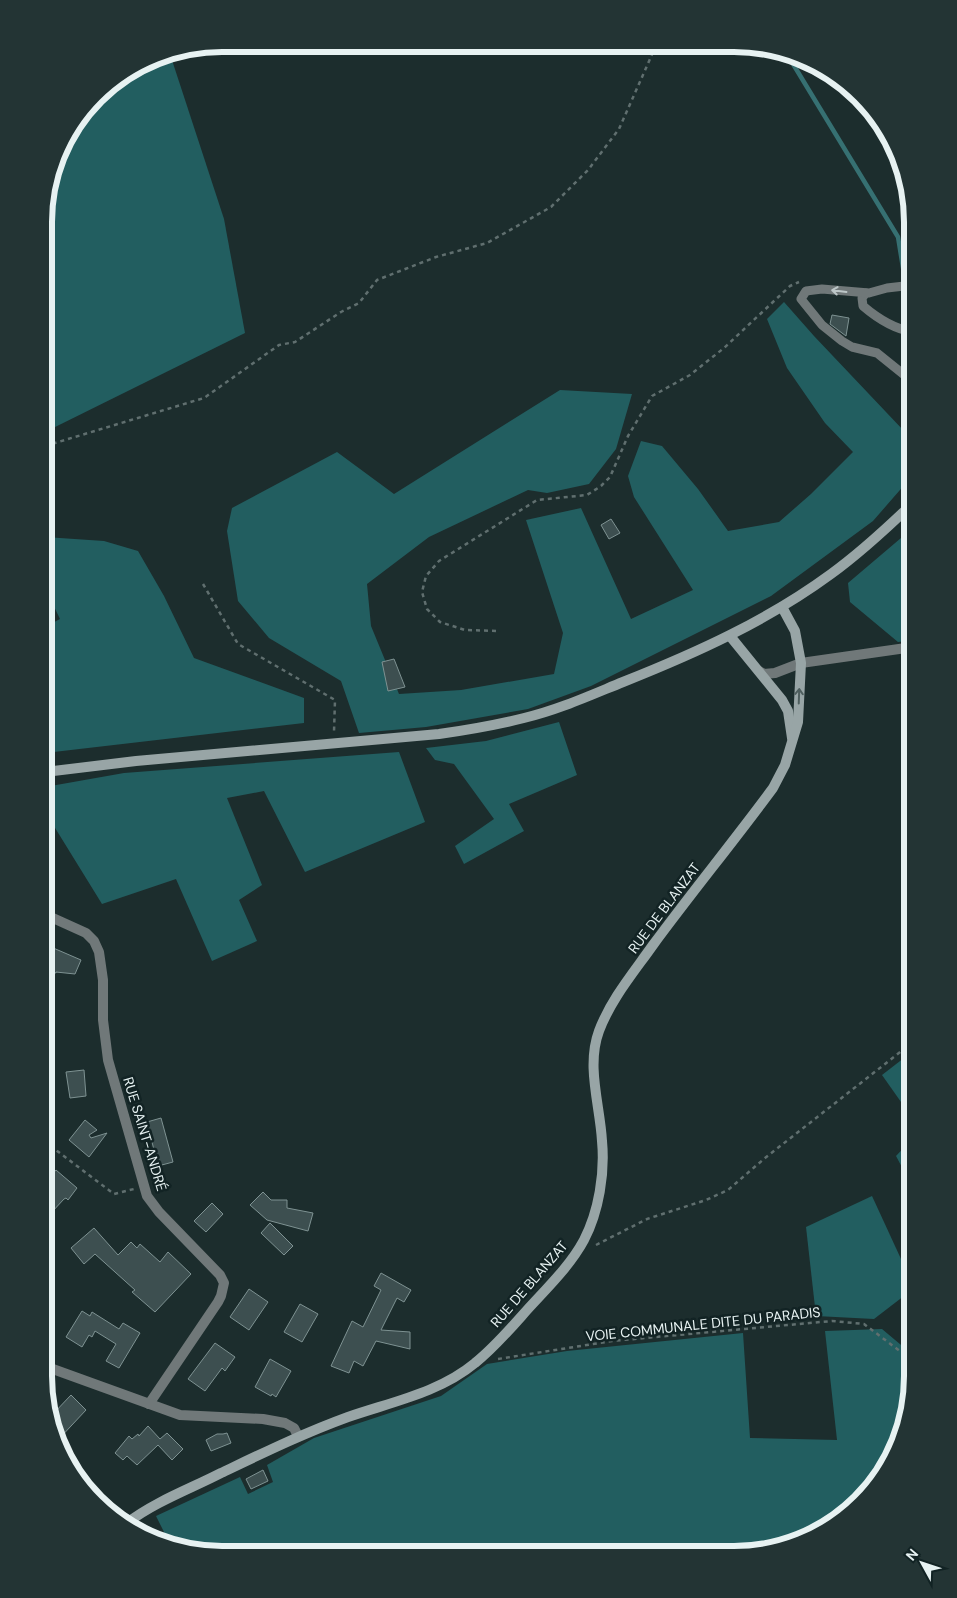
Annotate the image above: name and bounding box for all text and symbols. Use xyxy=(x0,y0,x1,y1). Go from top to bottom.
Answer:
one-way arrow xyxy=(831,286,847,296)
one-way arrow xyxy=(795,688,804,704)
street label: RUE DE BLANZAT xyxy=(624,859,704,957)
street label: RUE SAINT-ANDRÉ xyxy=(119,1075,171,1193)
street label: RUE DE BLANZAT xyxy=(487,1237,572,1331)
street label: VOIE COMMUNALE DITE DU PARADIS xyxy=(585,1303,821,1345)
north arrow xyxy=(897,1538,947,1588)
text: N xyxy=(902,1545,922,1564)

